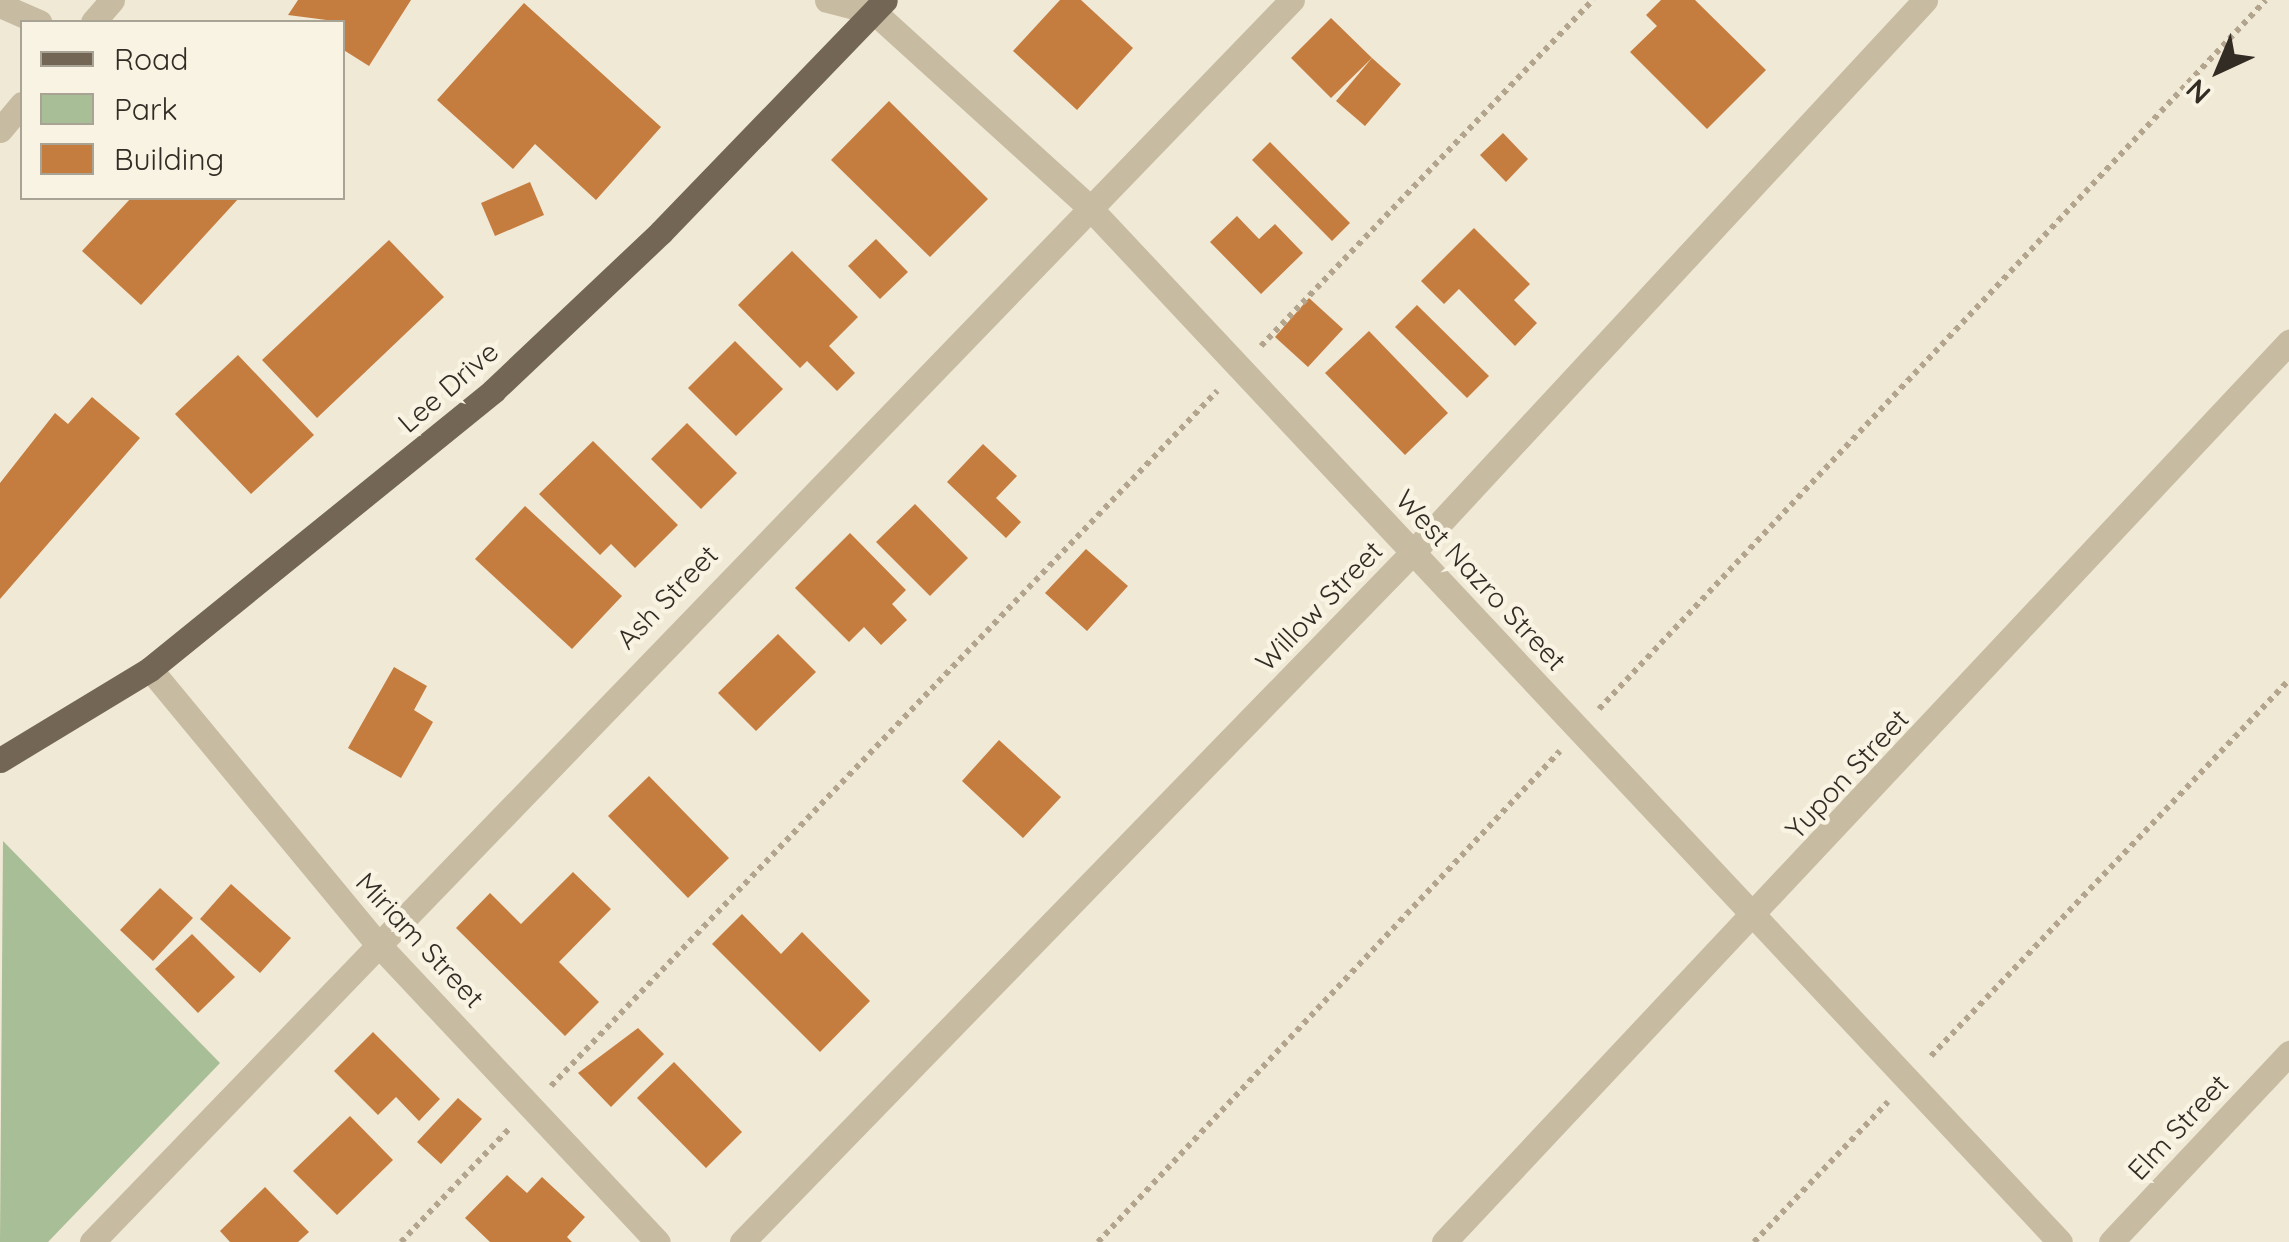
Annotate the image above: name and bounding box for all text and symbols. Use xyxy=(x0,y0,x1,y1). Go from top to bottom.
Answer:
legend xyxy=(20,20,345,200)
north arrow xyxy=(2169,20,2269,120)
text: Road xyxy=(114,40,188,78)
text: N xyxy=(2178,72,2217,112)
text: Park xyxy=(114,90,178,128)
text: Building xyxy=(114,140,224,178)
street label: Lee Drive xyxy=(391,334,505,440)
street label: West Nazro Street xyxy=(1389,483,1573,677)
street label: Willow Street xyxy=(1249,534,1389,678)
street label: Ash Street xyxy=(609,538,725,656)
street label: Yupon Street xyxy=(1778,702,1916,846)
street label: Miriam Street xyxy=(349,865,491,1015)
street label: Elm Street xyxy=(2121,1067,2235,1187)

